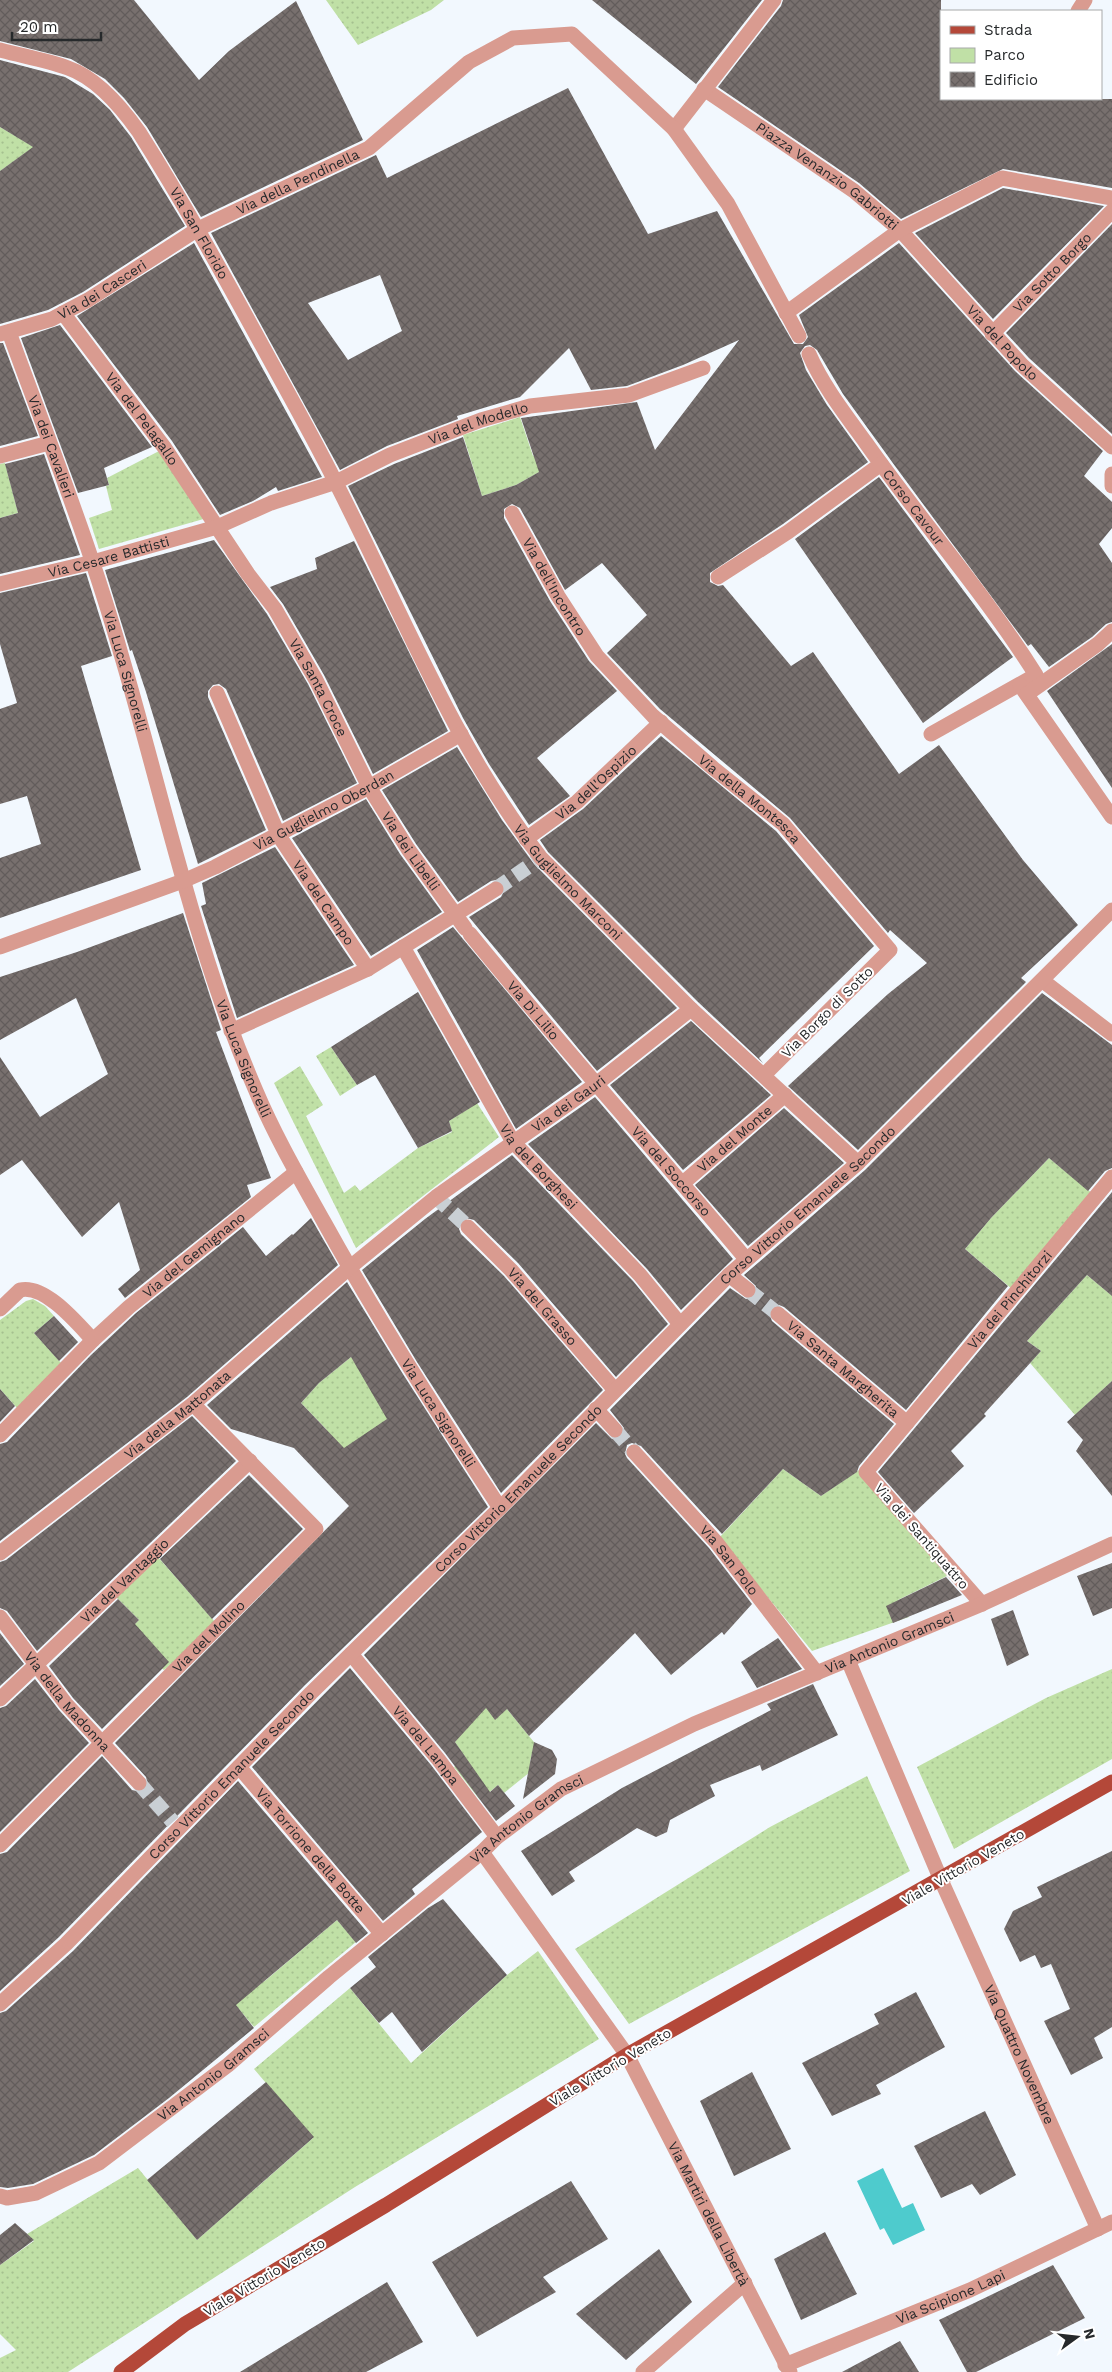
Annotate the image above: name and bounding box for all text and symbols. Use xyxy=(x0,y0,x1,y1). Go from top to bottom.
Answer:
scale bar xyxy=(12,10,101,42)
legend xyxy=(940,10,1102,100)
text: 20 m xyxy=(20,18,58,36)
text: Strada xyxy=(984,21,1033,39)
text: Parco xyxy=(984,46,1025,64)
text: Edificio xyxy=(984,71,1038,89)
street label: Piazza Venanzio Gabriotti xyxy=(753,119,902,233)
street label: Via della Pendinella xyxy=(234,146,362,218)
street label: Via San Florido xyxy=(167,184,232,282)
street label: Via Sotto Borgo xyxy=(1010,229,1095,316)
street label: Via dei Casceri xyxy=(55,257,149,322)
street label: Via del Popolo xyxy=(964,302,1041,384)
street label: Via del Pelagallo xyxy=(102,369,182,468)
street label: Via dei Cavalieri xyxy=(25,393,78,500)
street label: Via del Modello xyxy=(426,399,530,448)
street label: Corso Cavour xyxy=(880,466,948,549)
street label: Via Cesare Battisti xyxy=(46,533,171,580)
street label: Via dell'Incontro xyxy=(519,535,590,639)
street label: Via Luca Signorelli xyxy=(101,609,151,734)
street label: Via Santa Croce xyxy=(286,636,351,739)
street label: Via dell'Ospizio xyxy=(552,742,640,823)
street label: Via della Montesca xyxy=(695,751,804,847)
street label: Via Guglielmo Oberdan xyxy=(251,766,397,854)
street label: Via dei Libelli xyxy=(378,808,443,893)
street label: Via Guglielmo Marconi xyxy=(511,821,626,943)
street label: Via del Campo xyxy=(289,857,358,948)
street label: Via Borgo di Sotto xyxy=(778,963,876,1061)
street label: Via Di Lilio xyxy=(504,977,563,1043)
street label: Via Luca Signorelli xyxy=(213,998,275,1120)
street label: Via dei Gauri xyxy=(528,1072,608,1135)
street label: Via del Monte xyxy=(694,1102,775,1175)
street label: Via del Borghesi xyxy=(497,1121,581,1212)
street label: Via del Soccorso xyxy=(628,1123,714,1219)
street label: Corso Vittorio Emanuele Secondo xyxy=(716,1123,898,1288)
street label: Via del Gemignano xyxy=(139,1209,248,1301)
street label: Via dei Pinchitorzi xyxy=(964,1247,1055,1352)
street label: Via del Grasso xyxy=(505,1264,580,1349)
street label: Via Santa Margherita xyxy=(784,1317,902,1421)
street label: Via Luca Signorelli xyxy=(398,1356,479,1470)
street label: Via della Mattonata xyxy=(121,1367,234,1462)
street label: Corso Vittorio Emanuele Secondo xyxy=(431,1401,605,1576)
street label: Via dei Santiquattro xyxy=(872,1480,972,1592)
street label: Via San Polo xyxy=(696,1522,762,1598)
street label: Via del Vantaggio xyxy=(77,1535,172,1626)
street label: Via del Molino xyxy=(169,1597,248,1676)
street label: Via Antonio Gramsci xyxy=(823,1609,956,1677)
street label: Via della Madonna xyxy=(21,1648,114,1755)
street label: Corso Vittorio Emanuele Secondo xyxy=(145,1687,318,1862)
street label: Via del Lampa xyxy=(389,1702,463,1788)
street label: Via Antonio Gramsci xyxy=(467,1771,586,1867)
street label: Via Torrione della Botte xyxy=(253,1785,368,1916)
street label: Viale Vittorio Veneto xyxy=(899,1825,1027,1909)
street label: Via Quattro Novembre xyxy=(981,1982,1058,2127)
street label: Viale Vittorio Veneto xyxy=(546,2024,674,2110)
street label: Via Antonio Gramsci xyxy=(154,2025,272,2124)
street label: Via Martiri della Libertà xyxy=(665,2139,752,2289)
street label: Viale Vittorio Veneto xyxy=(200,2234,328,2320)
street label: Via Scipione Lapi xyxy=(894,2266,1008,2327)
north arrow xyxy=(1052,2312,1102,2362)
text: N xyxy=(1080,2327,1099,2341)

